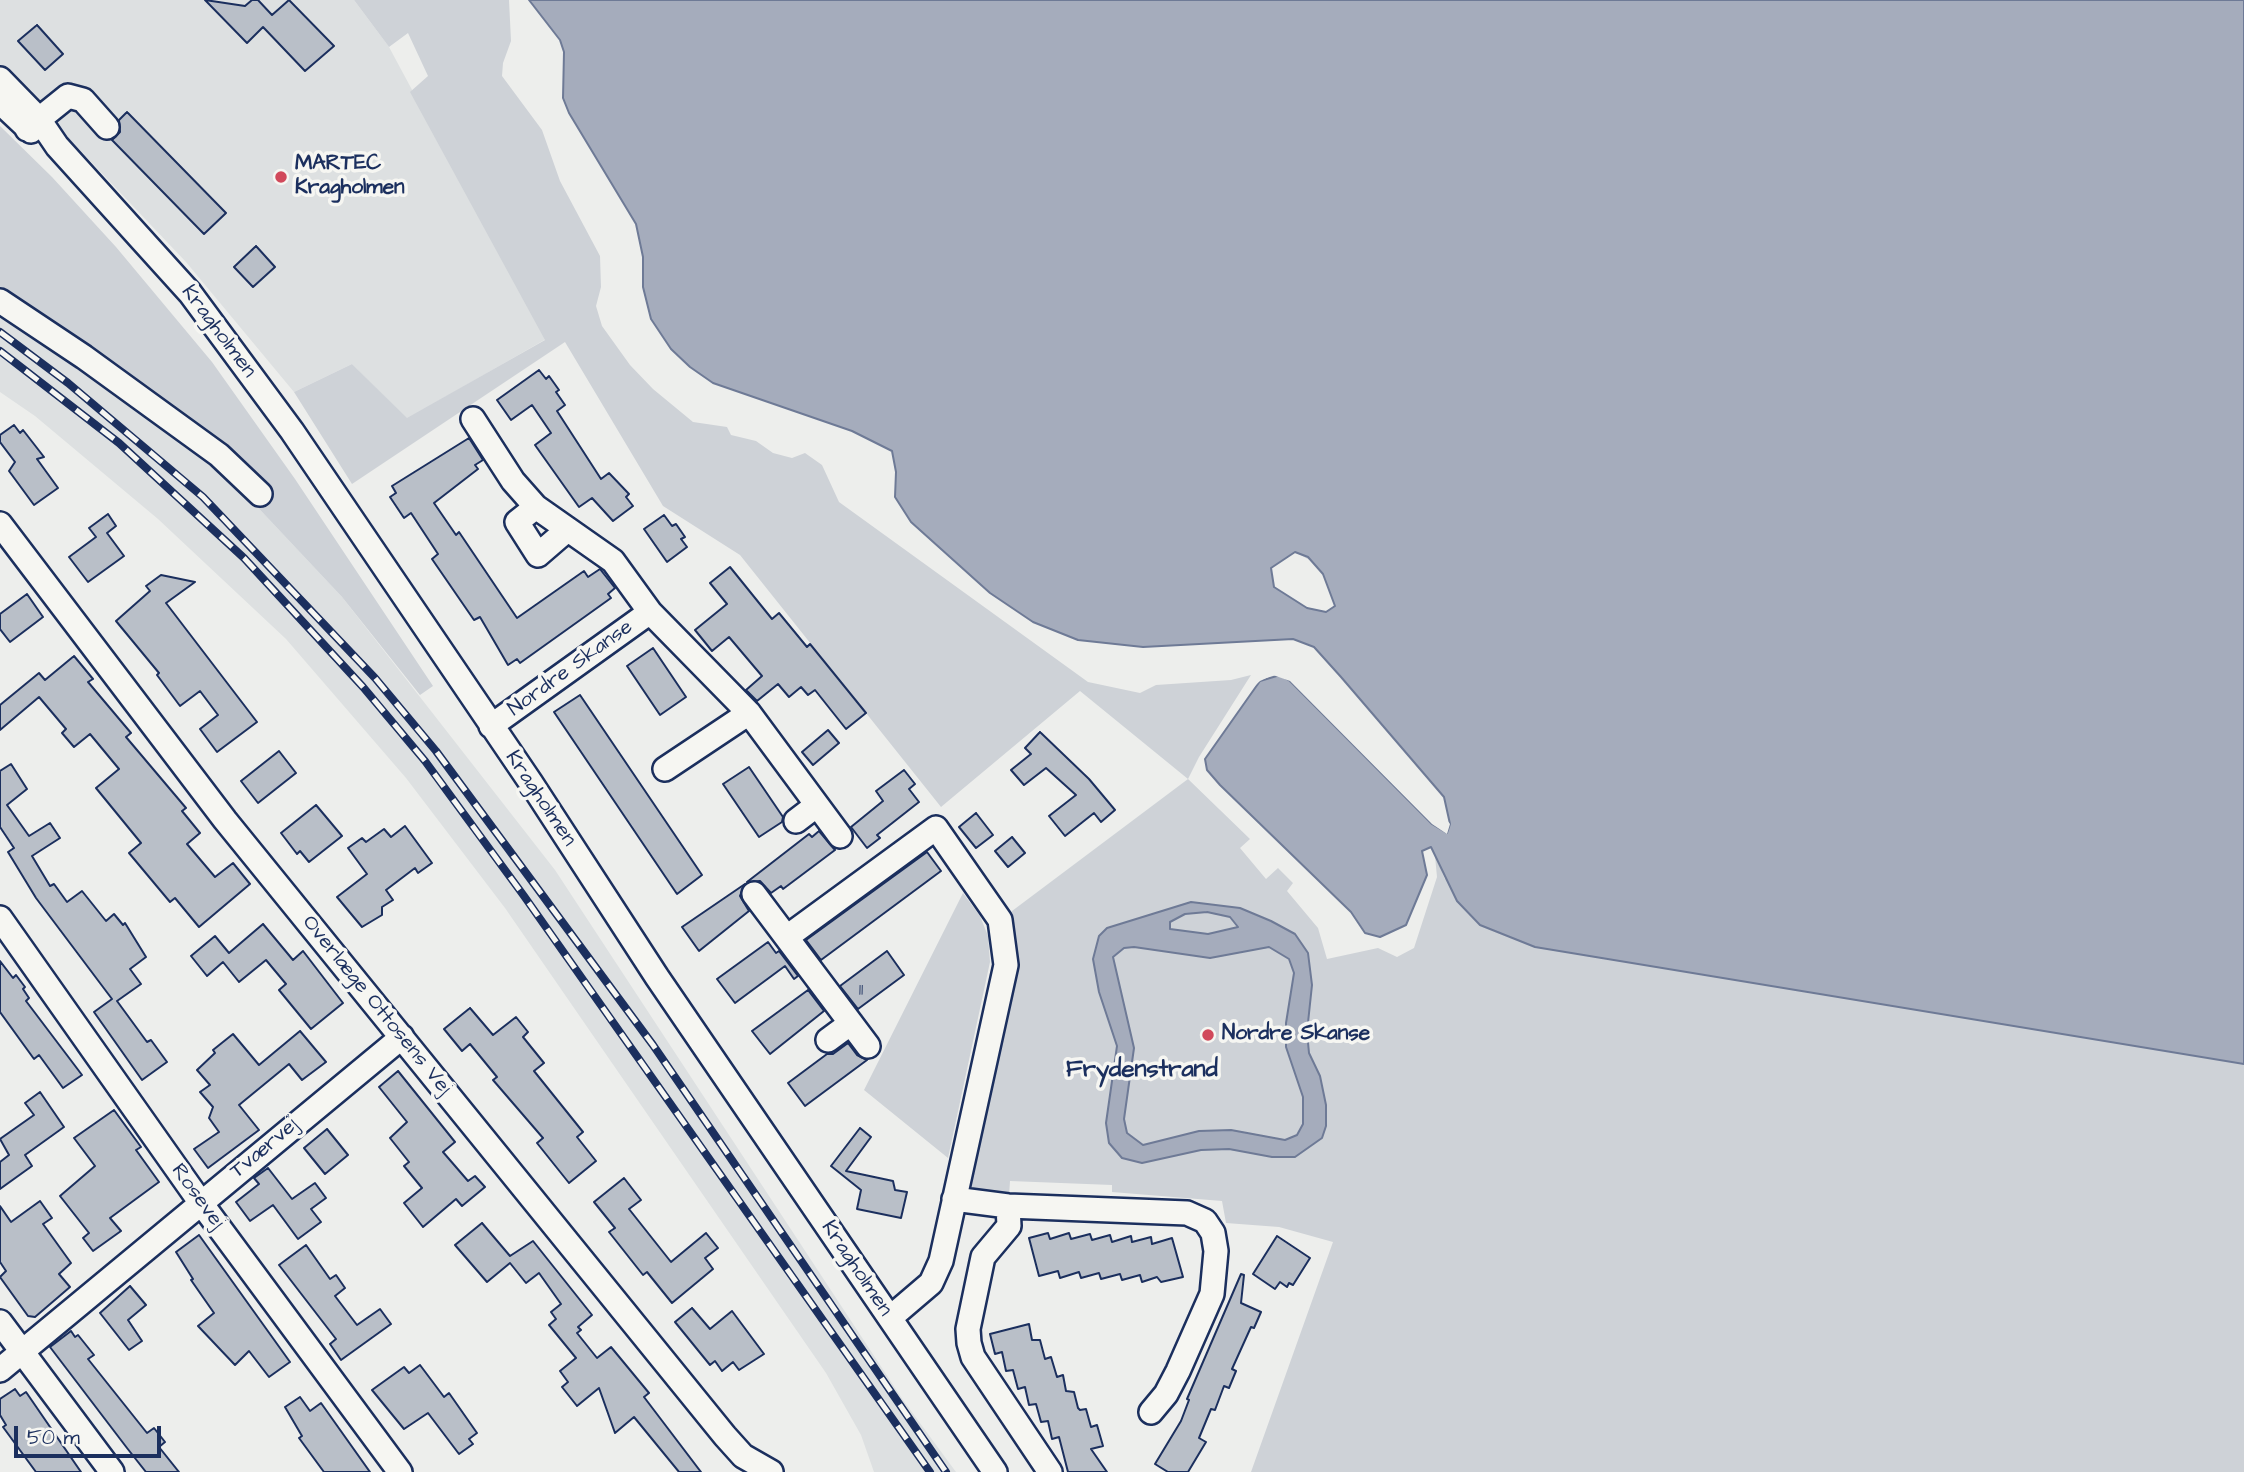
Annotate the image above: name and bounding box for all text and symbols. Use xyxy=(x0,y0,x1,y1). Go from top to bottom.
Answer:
place label: MARTEC Kragholmen xyxy=(295,152,405,202)
marker: MARTEC Kragholmen xyxy=(273,169,289,185)
street label: Kragholmen xyxy=(175,281,261,383)
street label: Nordre Skanse xyxy=(504,615,638,723)
street label: Kragholmen xyxy=(499,747,581,851)
street label: Overlæge Ottosens Vej xyxy=(296,911,456,1101)
house number: 11 xyxy=(859,980,863,1002)
place label: Nordre Skanse xyxy=(1222,1022,1370,1048)
marker: Nordre Skanse xyxy=(1200,1027,1216,1043)
district label: Frydenstrand xyxy=(1066,1057,1218,1085)
street label: Tværvej xyxy=(226,1113,304,1185)
street label: Rosevej xyxy=(165,1159,229,1235)
street label: Kragholmen xyxy=(815,1217,897,1321)
scale bar xyxy=(18,1412,164,1456)
text: 50 m xyxy=(27,1423,80,1452)

